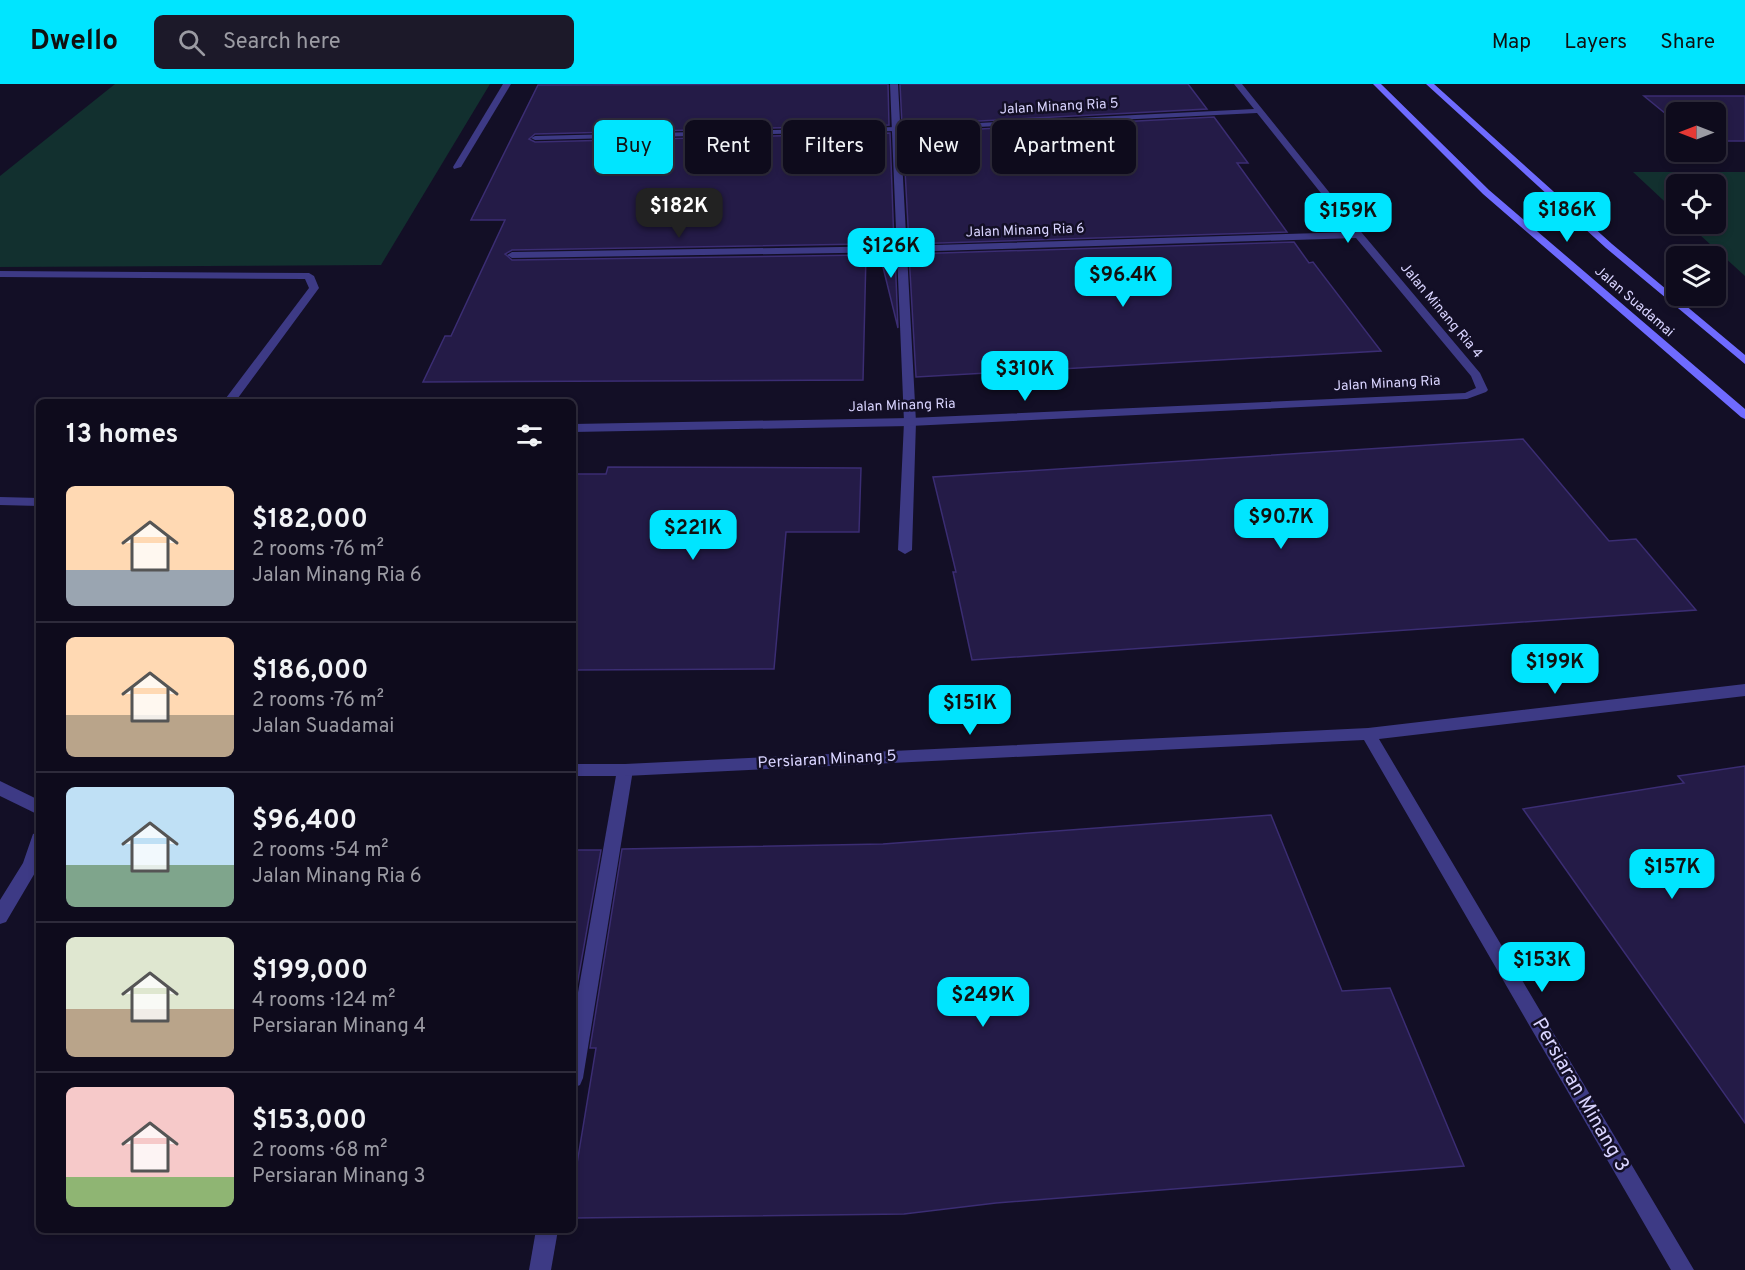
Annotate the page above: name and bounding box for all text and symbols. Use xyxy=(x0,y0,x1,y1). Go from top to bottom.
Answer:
search box xyxy=(154,15,574,69)
text: Dwello xyxy=(30,24,118,60)
icon: search xyxy=(175,26,208,59)
text: Search here xyxy=(223,29,341,56)
text: Map xyxy=(1492,29,1531,56)
text: Layers xyxy=(1564,29,1627,56)
text: Share xyxy=(1660,29,1715,56)
street label: Jalan Minang Ria 5 xyxy=(999,95,1119,119)
north arrow xyxy=(1666,102,1726,162)
map controls xyxy=(1666,102,1726,306)
chip: Buy xyxy=(594,120,673,174)
chip: Rent xyxy=(685,120,771,174)
chip: Filters xyxy=(783,120,885,174)
chip: New xyxy=(897,120,980,174)
chip: Apartment xyxy=(992,120,1136,174)
button: locate xyxy=(1666,174,1726,234)
pin: $182K xyxy=(637,188,721,239)
pin: $186K xyxy=(1525,192,1609,243)
pin: $159K xyxy=(1306,193,1390,244)
text: $182K xyxy=(650,194,708,220)
text: $186K xyxy=(1537,198,1597,224)
text: $159K xyxy=(1319,199,1377,225)
street label: Jalan Minang Ria 6 xyxy=(965,220,1085,242)
pin: $126K xyxy=(849,228,933,279)
text: $126K xyxy=(862,234,920,260)
button: layers xyxy=(1666,246,1726,306)
pin: $96.4K xyxy=(1074,257,1172,308)
street label: Jalan Minang Ria 4 xyxy=(1396,260,1486,362)
text: $96.4K xyxy=(1089,263,1157,289)
street label: Jalan Suadamai xyxy=(1591,263,1677,341)
pin: $310K xyxy=(983,351,1067,402)
text: $310K xyxy=(995,357,1055,383)
street label: Jalan Minang Ria xyxy=(1333,373,1441,395)
street label: Jalan Minang Ria xyxy=(848,396,956,416)
text: 13 homes xyxy=(66,419,178,452)
icon: filters xyxy=(513,419,546,452)
pin: $90.7K xyxy=(1232,499,1330,550)
text: $182,000 xyxy=(252,504,368,537)
text: $90.7K xyxy=(1248,505,1314,531)
icon: home xyxy=(114,510,186,582)
pin: $221K xyxy=(651,510,735,561)
text: $221K xyxy=(664,516,722,542)
text: 2 rooms · 76 m² xyxy=(252,537,384,563)
text: Jalan Minang Ria 6 xyxy=(252,563,422,589)
pin: $199K xyxy=(1513,644,1597,695)
text: $199K xyxy=(1526,650,1584,676)
text: $186,000 xyxy=(252,655,368,688)
icon: home xyxy=(114,661,186,733)
pin: $151K xyxy=(928,685,1012,736)
text: 2 rooms · 76 m² xyxy=(252,688,384,714)
text: $151K xyxy=(943,691,997,717)
text: Jalan Suadamai xyxy=(252,714,394,740)
street label: Persiaran Minang 5 xyxy=(757,746,897,774)
text: $96,400 xyxy=(252,805,357,838)
icon: home xyxy=(114,811,186,883)
text: 2 rooms · 54 m² xyxy=(252,838,389,864)
pin: $157K xyxy=(1630,849,1714,900)
text: $157K xyxy=(1643,855,1701,881)
text: Jalan Minang Ria 6 xyxy=(252,864,422,890)
pin: $153K xyxy=(1500,942,1584,993)
text: $153K xyxy=(1513,948,1571,974)
text: $199,000 xyxy=(252,955,368,988)
icon: home xyxy=(114,961,186,1033)
pin: $249K xyxy=(941,977,1025,1028)
text: $249K xyxy=(951,983,1015,1009)
text: 4 rooms · 124 m² xyxy=(252,988,395,1014)
street label: Persiaran Minang 3 xyxy=(1525,1013,1635,1177)
text: Persiaran Minang 4 xyxy=(252,1014,426,1040)
text: $153,000 xyxy=(252,1105,367,1138)
icon: home xyxy=(114,1111,186,1183)
text: 2 rooms · 68 m² xyxy=(252,1138,388,1164)
text: Persiaran Minang 3 xyxy=(252,1164,425,1190)

